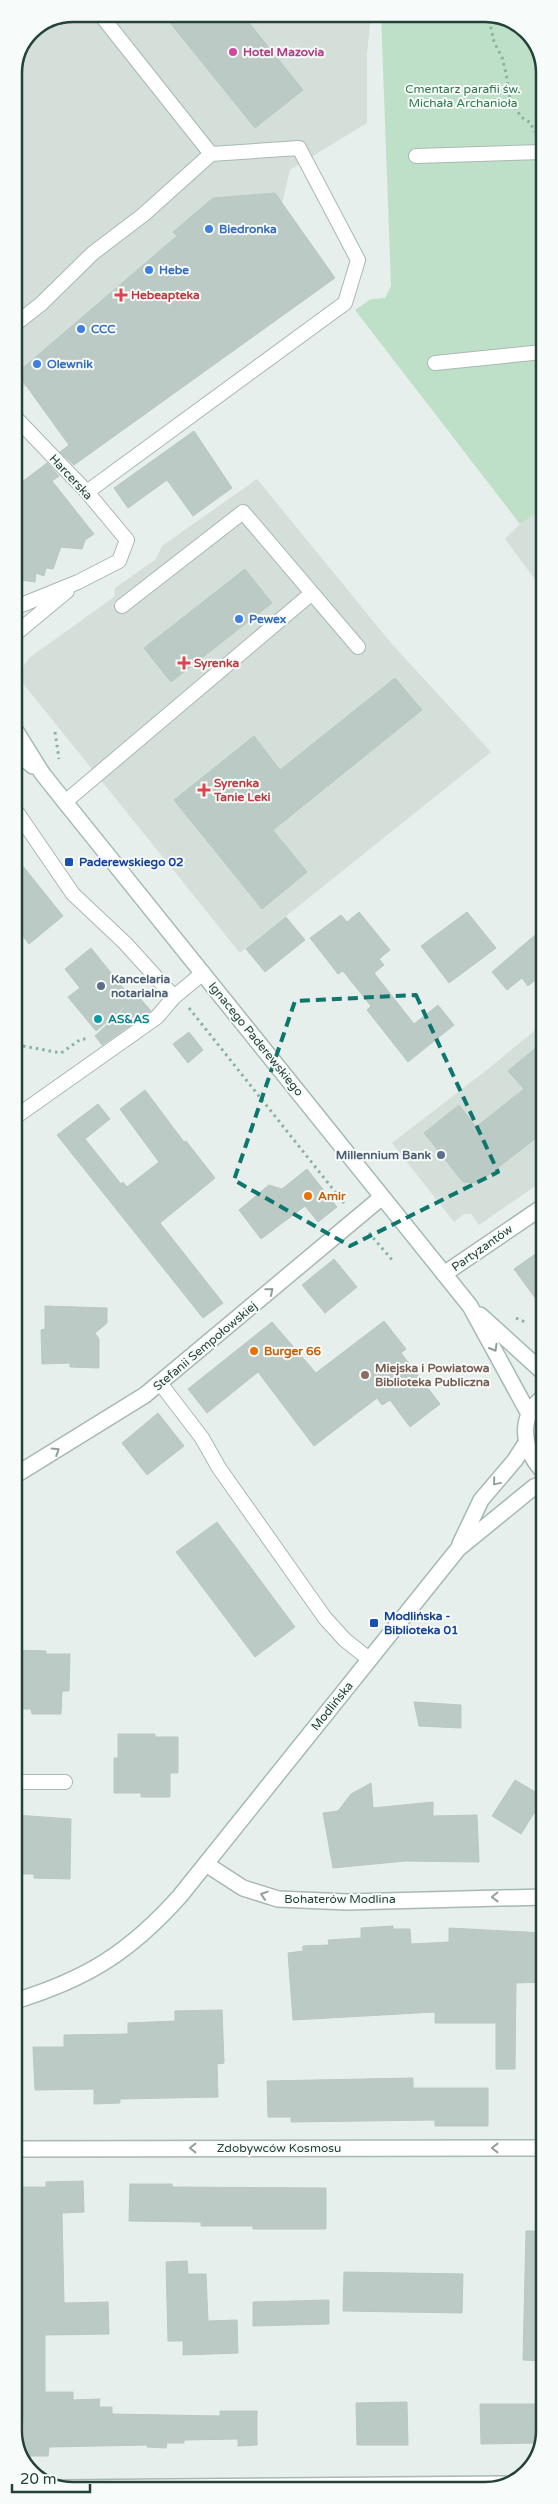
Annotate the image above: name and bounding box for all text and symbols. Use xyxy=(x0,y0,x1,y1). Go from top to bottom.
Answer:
place label: Hotel Mazovia xyxy=(243,45,324,59)
marker: Hotel Mazovia xyxy=(227,46,239,58)
park label: Cmentarz parafii św. Michała Archanioła xyxy=(405,82,521,110)
place label: Biedronka xyxy=(219,222,277,236)
marker: Biedronka xyxy=(203,223,215,235)
place label: Hebe xyxy=(159,263,189,277)
marker: Hebe xyxy=(143,264,155,276)
place label: Hebeapteka xyxy=(131,288,200,303)
marker: Hebeapteka xyxy=(115,289,127,301)
place label: CCC xyxy=(91,322,116,336)
marker: CCC xyxy=(75,323,87,335)
place label: Olewnik xyxy=(47,357,93,371)
marker: Olewnik xyxy=(31,358,43,370)
street label: Harcerska xyxy=(46,451,96,503)
place label: Pewex xyxy=(249,612,287,626)
marker: Pewex xyxy=(233,613,245,625)
place label: Syrenka xyxy=(194,656,239,671)
marker: Syrenka xyxy=(178,657,190,669)
place label: Syrenka Tanie Leki xyxy=(213,776,271,804)
marker: Syrenka Tanie Leki xyxy=(198,784,210,796)
place label: Paderewskiego 02 xyxy=(79,855,184,870)
marker: Paderewskiego 02 xyxy=(63,856,75,868)
place label: Kancelaria notarialna xyxy=(111,972,171,1000)
street label: Ignacego Paderewskiego xyxy=(206,979,306,1099)
marker: Kancelaria notarialna xyxy=(95,980,107,992)
place label: AS&AS xyxy=(108,1012,150,1026)
marker: AS&AS xyxy=(92,1013,104,1025)
place label: Millennium Bank xyxy=(336,1148,431,1162)
marker: Millennium Bank xyxy=(435,1149,447,1161)
place label: Amir xyxy=(318,1189,346,1203)
marker: Amir xyxy=(302,1190,314,1202)
street label: Partyzantów xyxy=(449,1222,516,1274)
one-way arrow xyxy=(264,1289,273,1297)
street label: Stefanii Sempołowskiej xyxy=(150,1299,260,1393)
one-way arrow xyxy=(487,1343,497,1352)
place label: Burger 66 xyxy=(264,1344,322,1359)
marker: Burger 66 xyxy=(248,1345,260,1357)
place label: Miejska i Powiatowa Biblioteka Publiczna xyxy=(375,1361,490,1389)
marker: Miejska i Powiatowa Biblioteka Publiczna xyxy=(359,1369,371,1381)
one-way arrow xyxy=(50,1447,59,1457)
one-way arrow xyxy=(493,1476,502,1485)
place label: Modlińska - Biblioteka 01 xyxy=(384,1609,459,1637)
marker: Modlińska - Biblioteka 01 xyxy=(368,1617,380,1629)
street label: Modlińska xyxy=(308,1679,356,1733)
one-way arrow xyxy=(260,1890,268,1900)
street label: Bohaterów Modlina xyxy=(284,1892,396,1906)
one-way arrow xyxy=(491,1892,499,1902)
street label: Zdobywców Kosmosu xyxy=(217,2141,341,2155)
one-way arrow xyxy=(189,2143,196,2153)
one-way arrow xyxy=(491,2143,499,2153)
scale bar xyxy=(12,2462,90,2494)
text: 20 m xyxy=(20,2470,57,2488)

